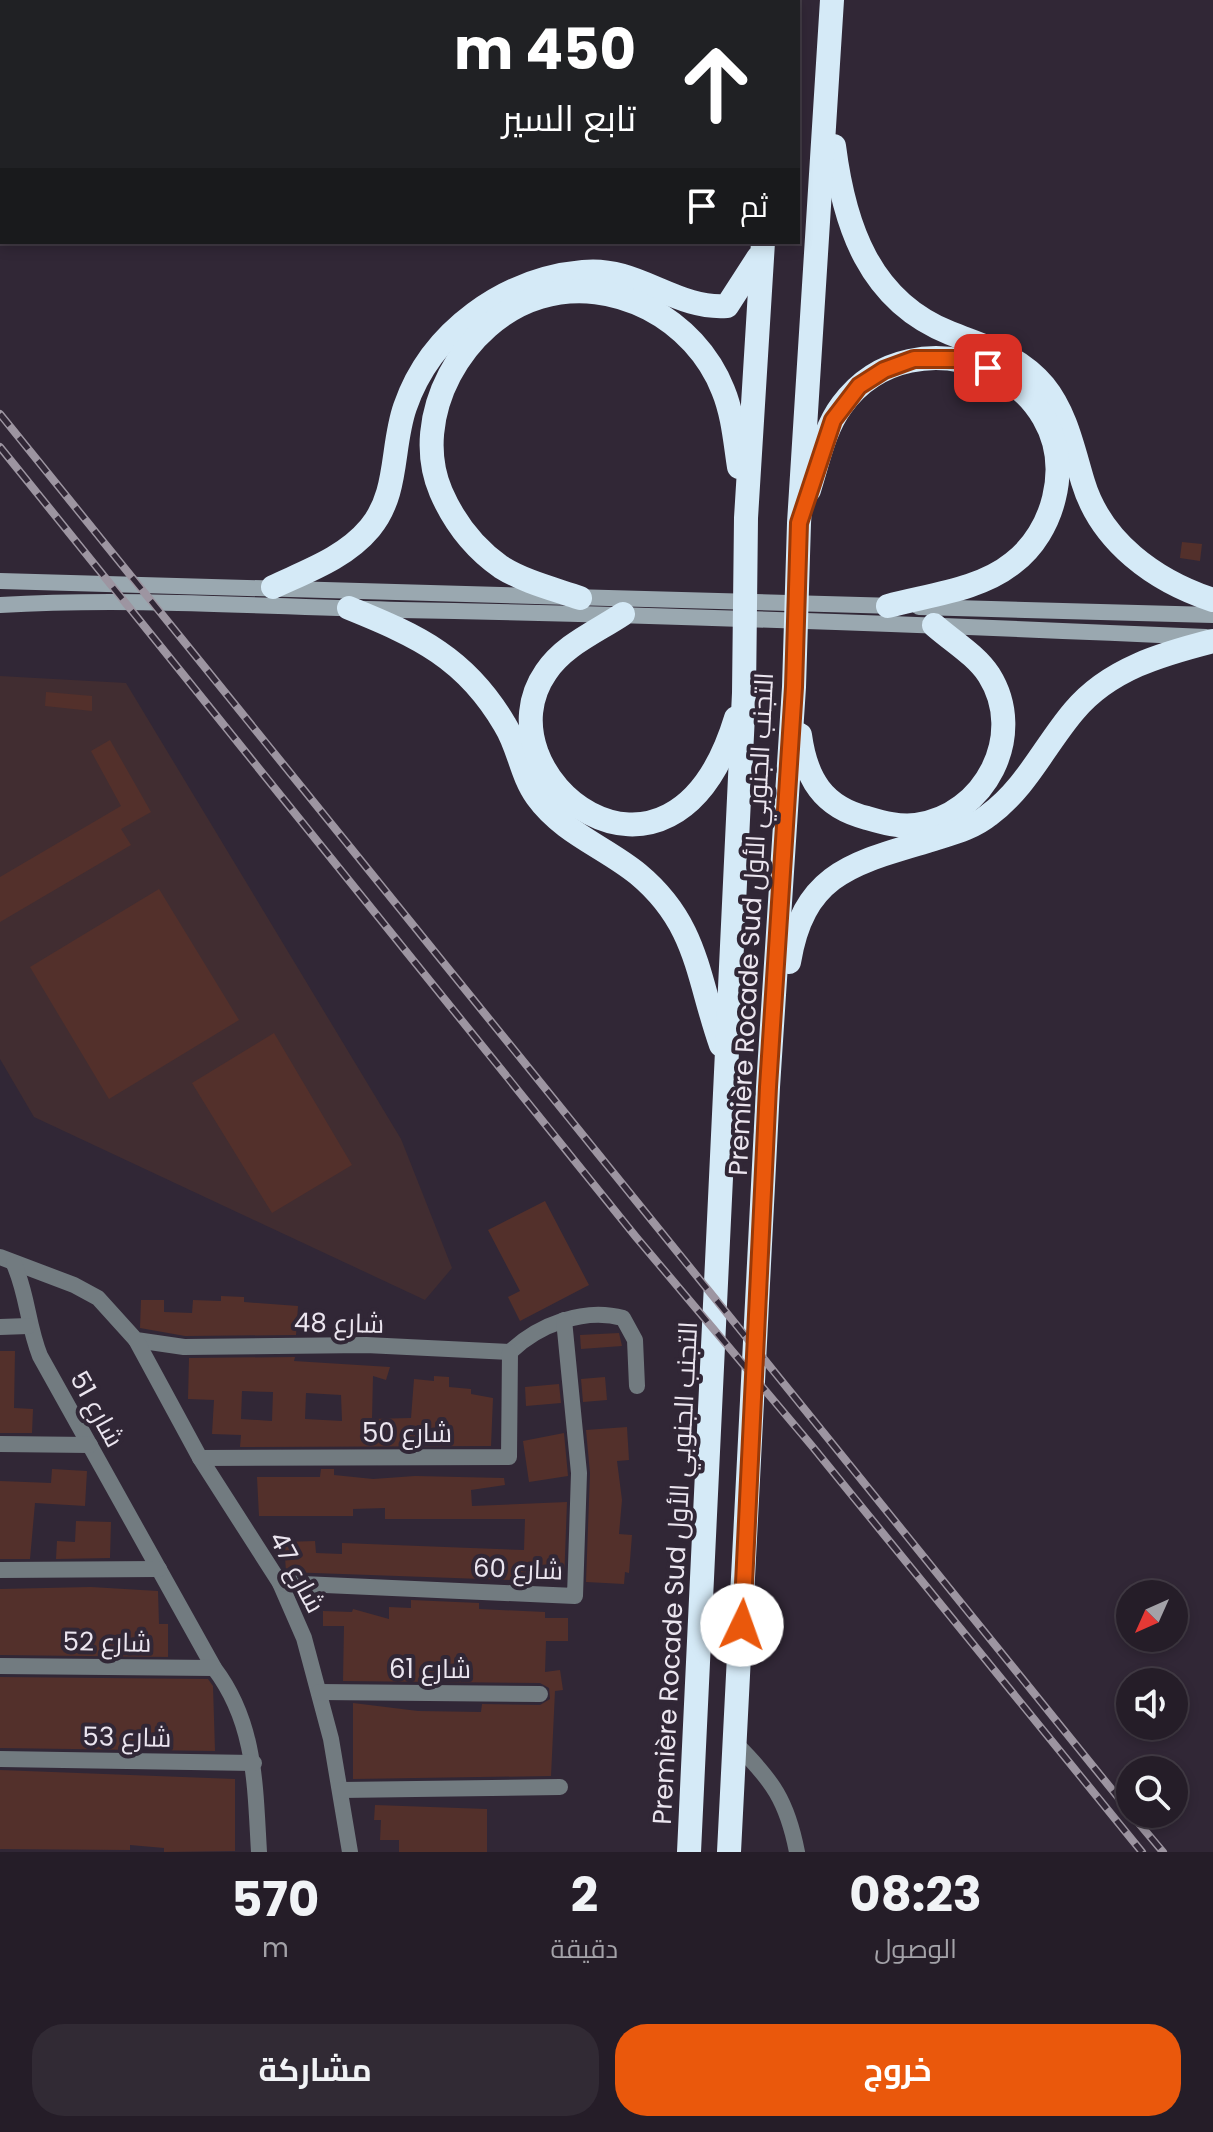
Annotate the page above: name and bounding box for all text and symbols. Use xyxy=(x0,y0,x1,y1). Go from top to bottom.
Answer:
text: 450 m xyxy=(454,10,636,89)
icon: ahead xyxy=(664,32,768,136)
text: تابع السير xyxy=(502,93,636,144)
icon: arrive xyxy=(680,184,724,228)
text: ثم xyxy=(740,185,768,228)
pin xyxy=(954,334,1022,402)
icon: arrive xyxy=(966,346,1010,390)
street label: Première Rocade Sud التجنب الجنوبي الأول xyxy=(720,672,785,1177)
street label: شارع 48 xyxy=(294,1304,384,1342)
street label: Première Rocade Sud التجنب الجنوبي الأول xyxy=(644,1321,709,1826)
street label: شارع 51 xyxy=(61,1364,133,1454)
street label: شارع 50 xyxy=(362,1415,452,1451)
street label: شارع 47 xyxy=(260,1525,334,1619)
street label: شارع 60 xyxy=(472,1549,564,1589)
north arrow xyxy=(1116,1580,1188,1652)
map controls xyxy=(1116,1580,1188,1828)
position arrow xyxy=(700,1583,784,1667)
street label: شارع 52 xyxy=(62,1623,152,1661)
street label: شارع 61 xyxy=(389,1651,471,1687)
button: sound xyxy=(1116,1668,1188,1740)
street label: شارع 53 xyxy=(82,1718,172,1756)
button: search xyxy=(1116,1756,1188,1828)
text: 2 xyxy=(571,1861,598,1928)
text: 08:23 xyxy=(849,1861,982,1928)
text: 570 xyxy=(231,1866,319,1933)
text: m xyxy=(262,1930,289,1966)
text: دقيقة xyxy=(551,1931,618,1967)
text: الوصول xyxy=(874,1931,957,1967)
button: مشاركة xyxy=(32,2024,599,2116)
button: خروج xyxy=(615,2024,1181,2116)

